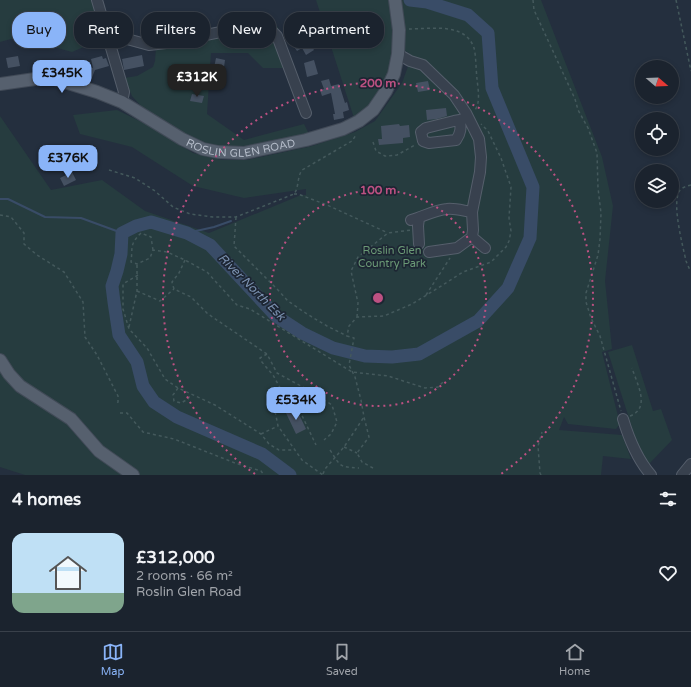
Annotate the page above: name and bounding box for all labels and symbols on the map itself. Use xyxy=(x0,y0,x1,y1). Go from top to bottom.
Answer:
pin: £345K xyxy=(34,60,90,94)
north arrow xyxy=(635,60,679,104)
pin: £312K xyxy=(169,64,225,98)
text: 200 m xyxy=(360,76,396,90)
street label: ROSLIN GLEN ROAD xyxy=(184,135,296,160)
pin: £376K xyxy=(40,145,96,179)
text: 100 m xyxy=(360,183,396,197)
park label: Roslin Glen Country Park xyxy=(358,244,426,270)
water label: River North Esk xyxy=(216,251,289,324)
centre of rings xyxy=(371,291,385,305)
pin: £534K xyxy=(268,387,324,421)

